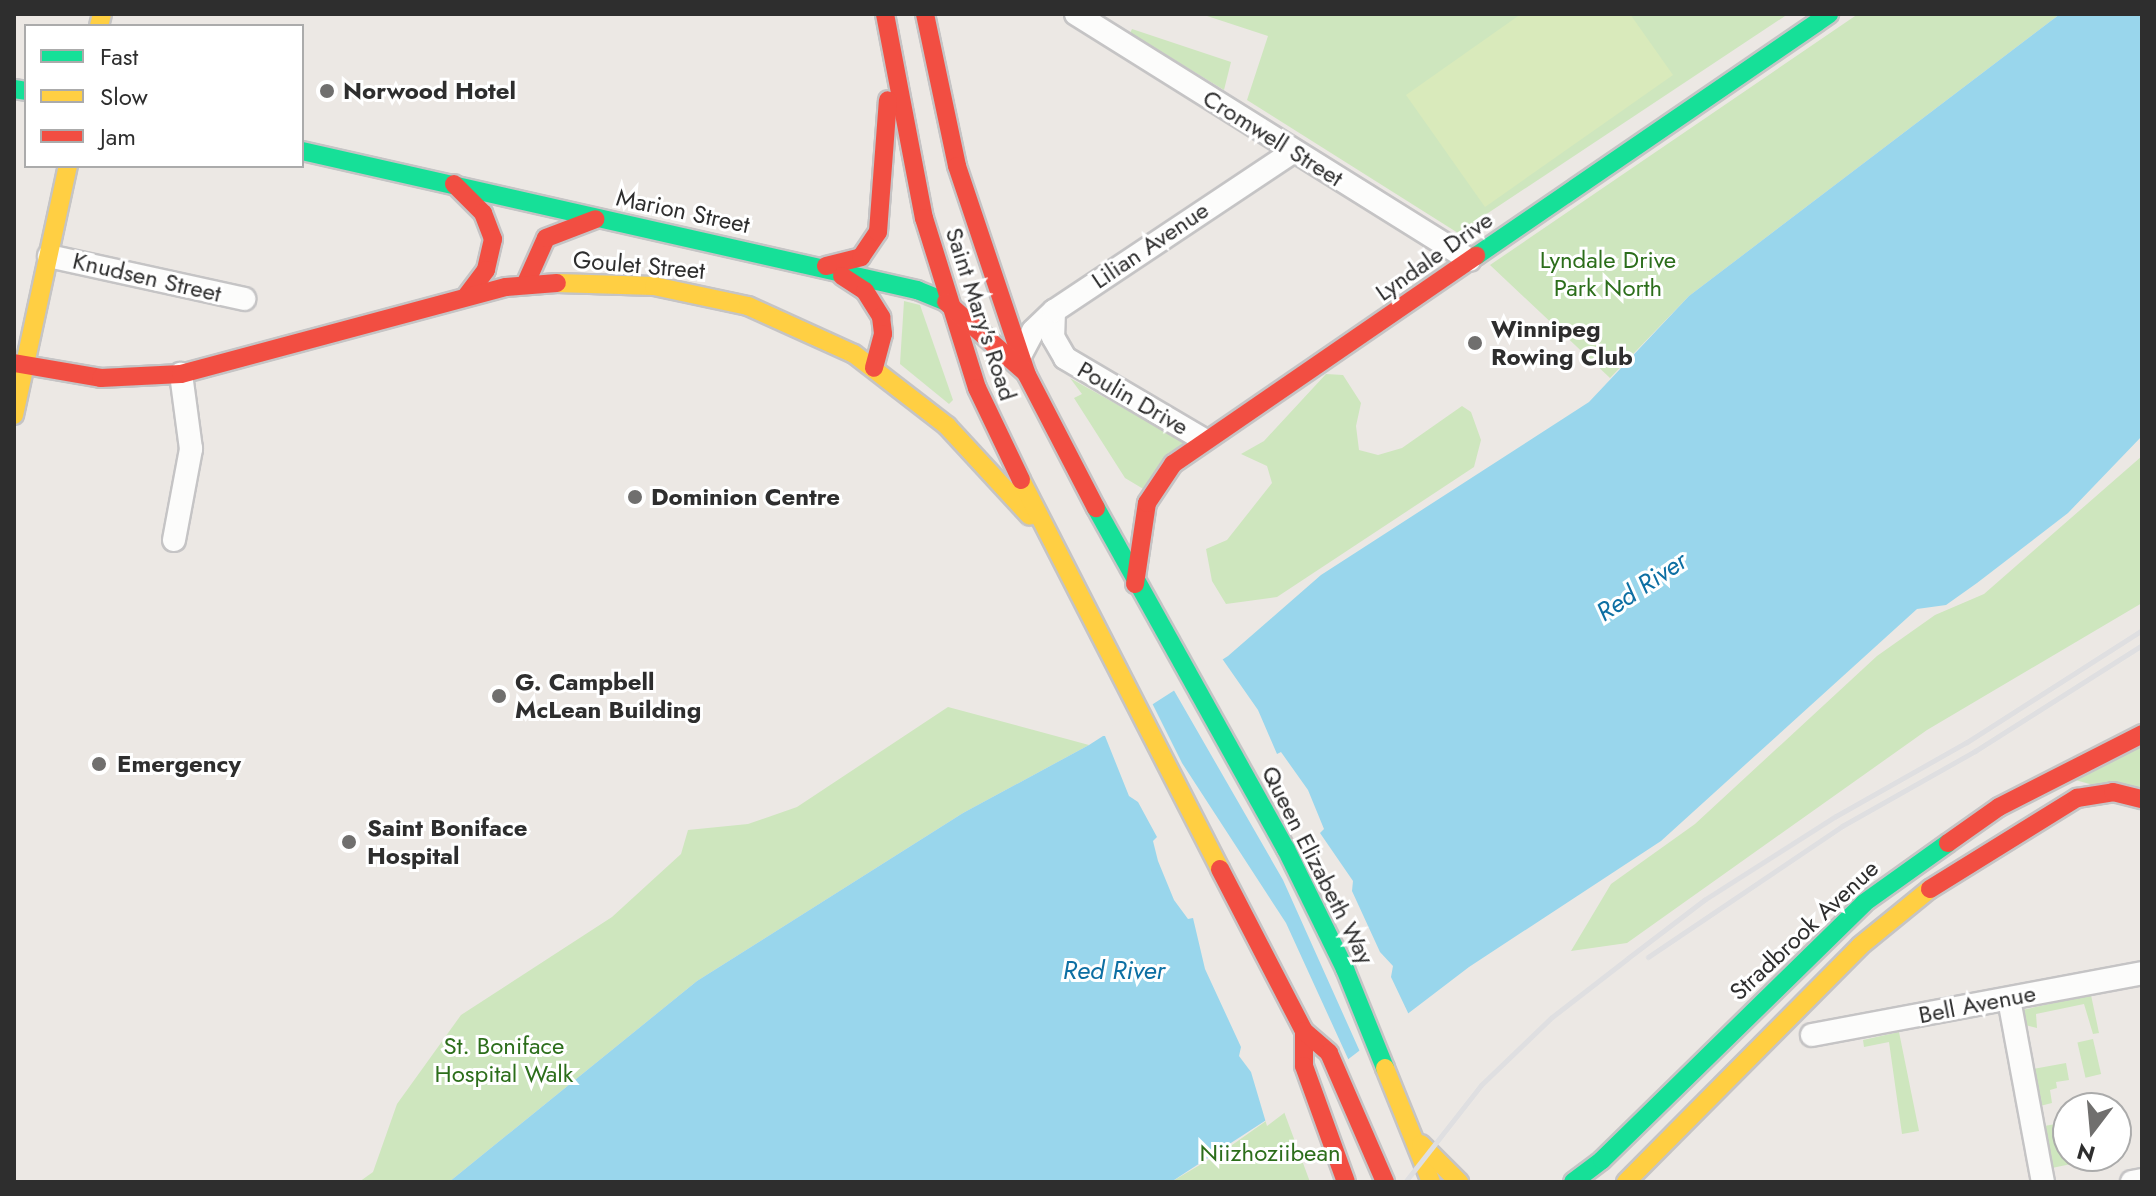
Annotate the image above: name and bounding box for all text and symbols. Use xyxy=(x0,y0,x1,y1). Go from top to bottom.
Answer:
legend xyxy=(24,24,304,168)
text: Fast xyxy=(100,39,138,74)
place label: Norwood Hotel xyxy=(343,77,516,105)
text: Slow xyxy=(100,79,148,114)
marker: Norwood Hotel xyxy=(318,82,336,100)
street label: Cromwell Street xyxy=(1198,83,1348,193)
text: Jam xyxy=(100,119,136,154)
street label: Marion Street xyxy=(614,183,752,239)
street label: Lilian Avenue xyxy=(1086,195,1214,295)
street label: Lyndale Drive xyxy=(1370,205,1498,307)
street label: Saint Mary's Road xyxy=(939,224,1023,404)
street label: Goulet Street xyxy=(572,245,706,285)
street label: Knudsen Street xyxy=(70,246,224,308)
park label: Lyndale Drive Park North xyxy=(1540,246,1676,302)
place label: Winnipeg Rowing Club xyxy=(1491,315,1633,371)
marker: Winnipeg Rowing Club xyxy=(1466,334,1484,352)
street label: Poulin Drive xyxy=(1073,355,1193,441)
place label: Dominion Centre xyxy=(651,483,840,511)
marker: Dominion Centre xyxy=(626,488,644,506)
water label: Red River xyxy=(1591,545,1693,629)
place label: G. Campbell McLean Building xyxy=(515,668,701,724)
marker: G. Campbell McLean Building xyxy=(490,687,508,705)
place label: Emergency xyxy=(117,750,241,778)
marker: Emergency xyxy=(88,753,110,775)
street label: Queen Elizabeth Way xyxy=(1256,761,1380,969)
place label: Saint Boniface Hospital xyxy=(367,814,528,870)
marker: Saint Boniface Hospital xyxy=(338,831,360,853)
street label: Stradbrook Avenue xyxy=(1724,854,1884,1006)
water label: Red River xyxy=(1063,955,1165,987)
street label: Bell Avenue xyxy=(1916,979,2038,1029)
park label: St. Boniface Hospital Walk xyxy=(435,1032,573,1088)
north arrow xyxy=(2052,1092,2132,1172)
text: N xyxy=(2073,1135,2099,1171)
park label: Niizhoziibean xyxy=(1199,1139,1341,1167)

